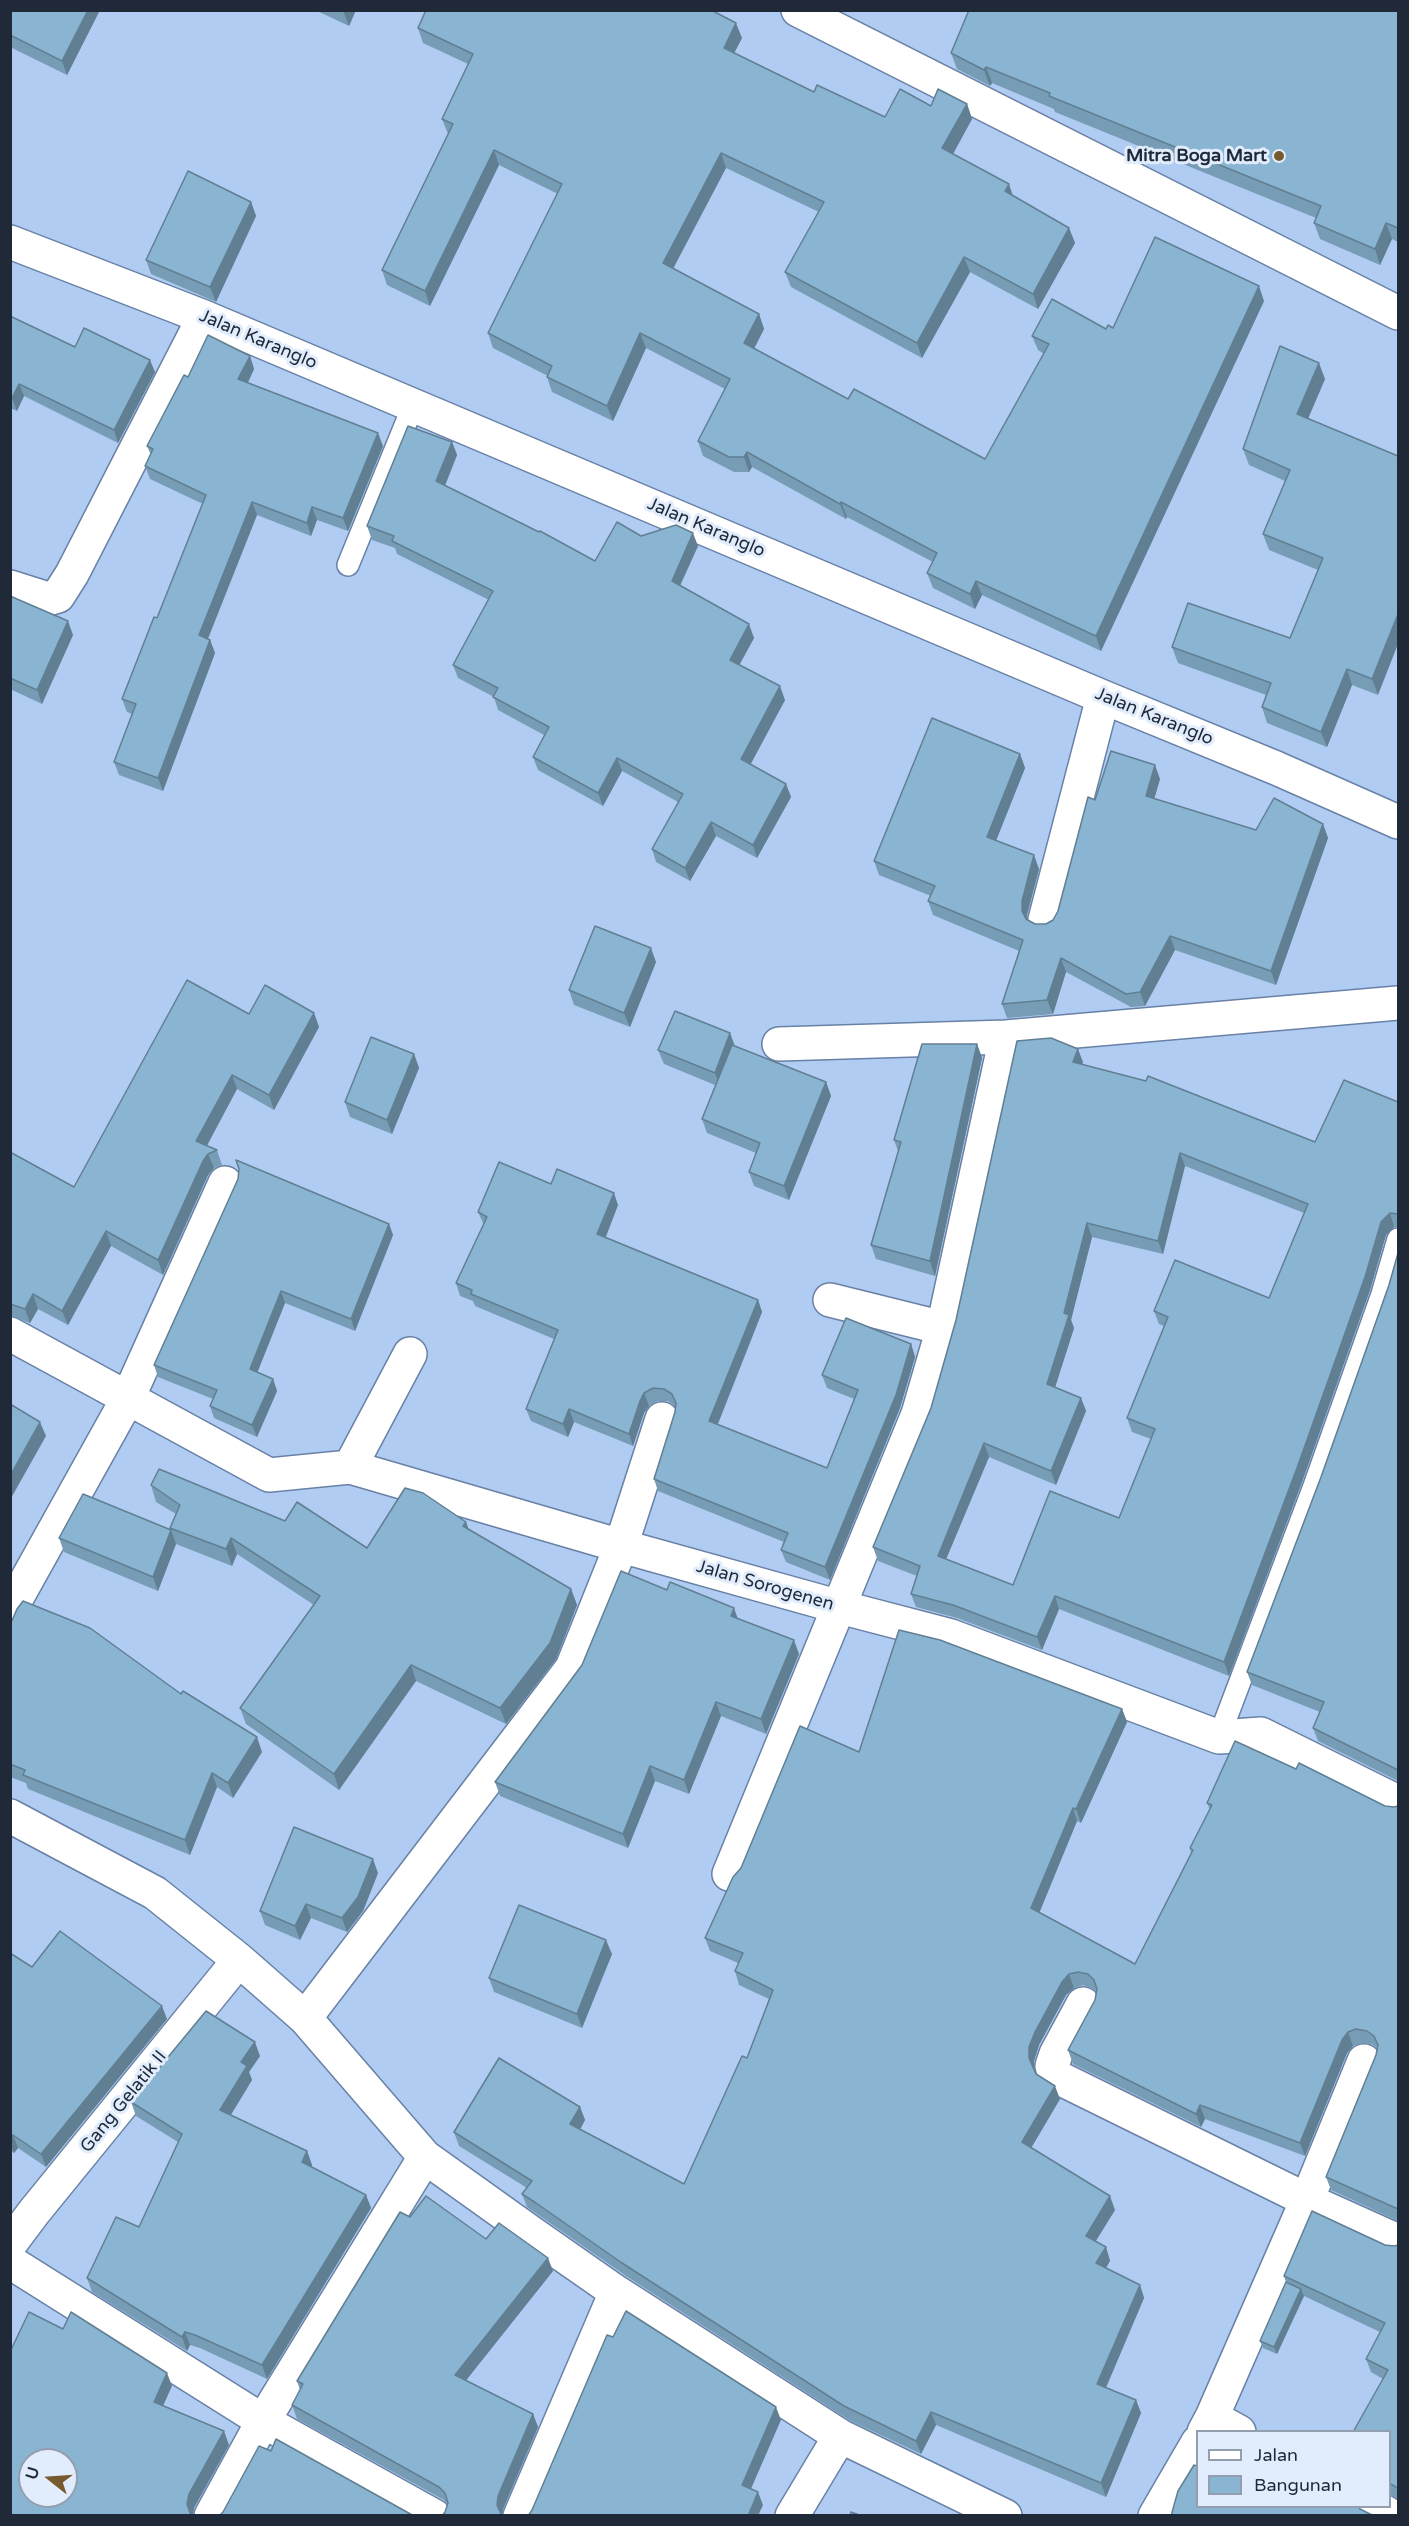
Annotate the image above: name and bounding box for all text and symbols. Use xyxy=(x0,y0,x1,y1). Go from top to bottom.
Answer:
place label: Mitra Boga Mart xyxy=(1126,145,1267,167)
marker: Mitra Boga Mart xyxy=(1272,149,1286,163)
street label: Jalan Karanglo xyxy=(196,306,320,374)
street label: Jalan Karanglo xyxy=(644,494,768,562)
street label: Jalan Karanglo xyxy=(1092,683,1216,751)
street label: Jalan Sorogenen xyxy=(694,1556,836,1616)
street label: Gang Gelatik II xyxy=(76,2047,172,2157)
legend xyxy=(1196,2430,1391,2508)
text: Jalan xyxy=(1254,2444,1298,2466)
north arrow xyxy=(18,2448,78,2508)
text: U xyxy=(21,2465,44,2482)
text: Bangunan xyxy=(1254,2474,1342,2496)

